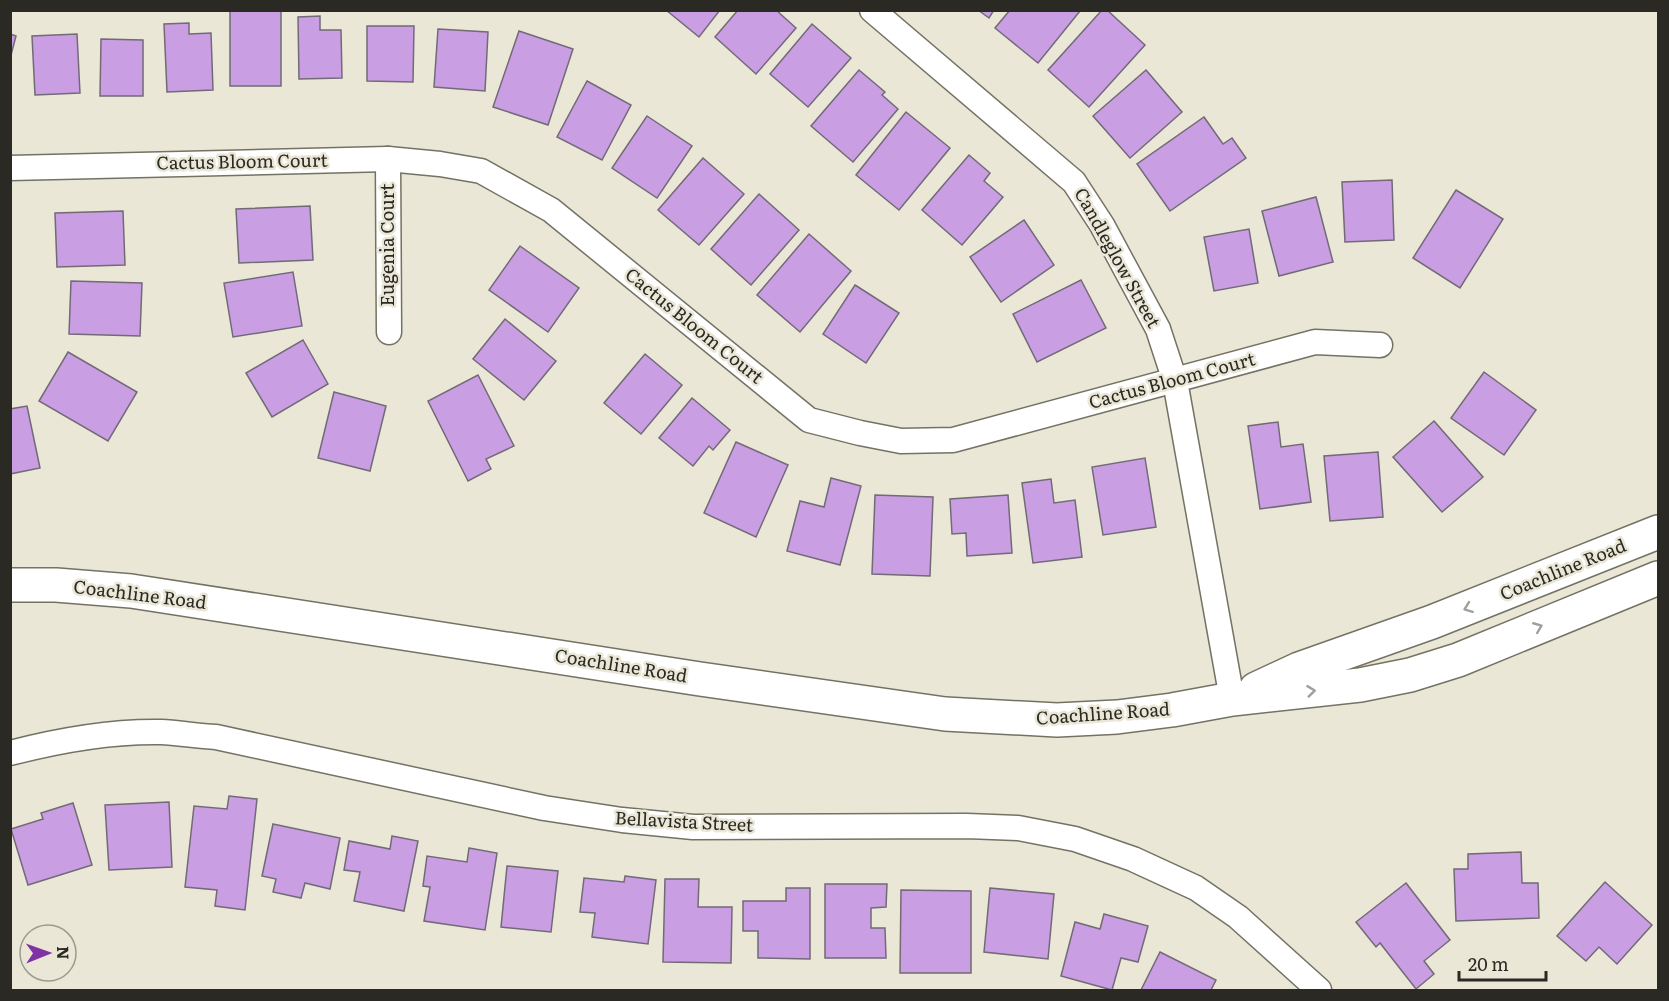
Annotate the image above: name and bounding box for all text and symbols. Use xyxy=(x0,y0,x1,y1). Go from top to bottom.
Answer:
street label: Cactus Bloom Court xyxy=(156,145,328,175)
street label: Candleglow Street xyxy=(1069,182,1168,333)
street label: Eugenia Court xyxy=(373,183,400,307)
street label: Cactus Bloom Court xyxy=(620,260,771,390)
street label: Cactus Bloom Court xyxy=(1085,344,1258,415)
street label: Coachline Road xyxy=(1495,531,1630,606)
street label: Coachline Road xyxy=(72,572,208,615)
one-way arrow xyxy=(1463,601,1473,614)
one-way arrow xyxy=(1532,622,1543,634)
street label: Coachline Road xyxy=(553,641,689,688)
one-way arrow xyxy=(1307,685,1316,698)
street label: Coachline Road xyxy=(1035,694,1171,731)
street label: Bellavista Street xyxy=(614,803,755,838)
north arrow xyxy=(18,923,78,983)
scale bar xyxy=(1459,944,1546,982)
text: N xyxy=(52,946,76,960)
text: 20 m xyxy=(1468,950,1509,977)

